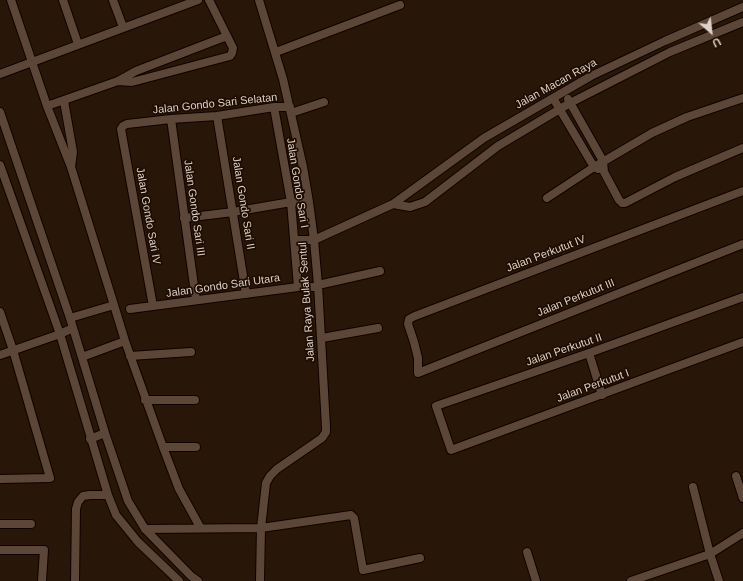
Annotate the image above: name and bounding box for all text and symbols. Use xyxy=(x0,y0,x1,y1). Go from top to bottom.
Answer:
north arrow xyxy=(691,12,731,52)
text: U xyxy=(710,35,723,50)
street label: Jalan Macan Raya xyxy=(513,56,599,112)
street label: Jalan Gondo Sari Selatan xyxy=(152,91,278,117)
street label: Jalan Gondo Sari I xyxy=(283,137,311,229)
street label: Jalan Gondo Sari II xyxy=(229,155,257,251)
street label: Jalan Gondo Sari III xyxy=(181,159,207,257)
street label: Jalan Gondo Sari IV xyxy=(133,166,163,266)
street label: Jalan Perkutut IV xyxy=(505,233,587,275)
street label: Jalan Raya Bulak Sentul xyxy=(296,242,318,362)
street label: Jalan Gondo Sari Utara xyxy=(165,271,281,301)
street label: Jalan Perkutut III xyxy=(535,276,617,320)
street label: Jalan Perkutut II xyxy=(524,331,604,369)
street label: Jalan Perkutut I xyxy=(555,367,631,405)

